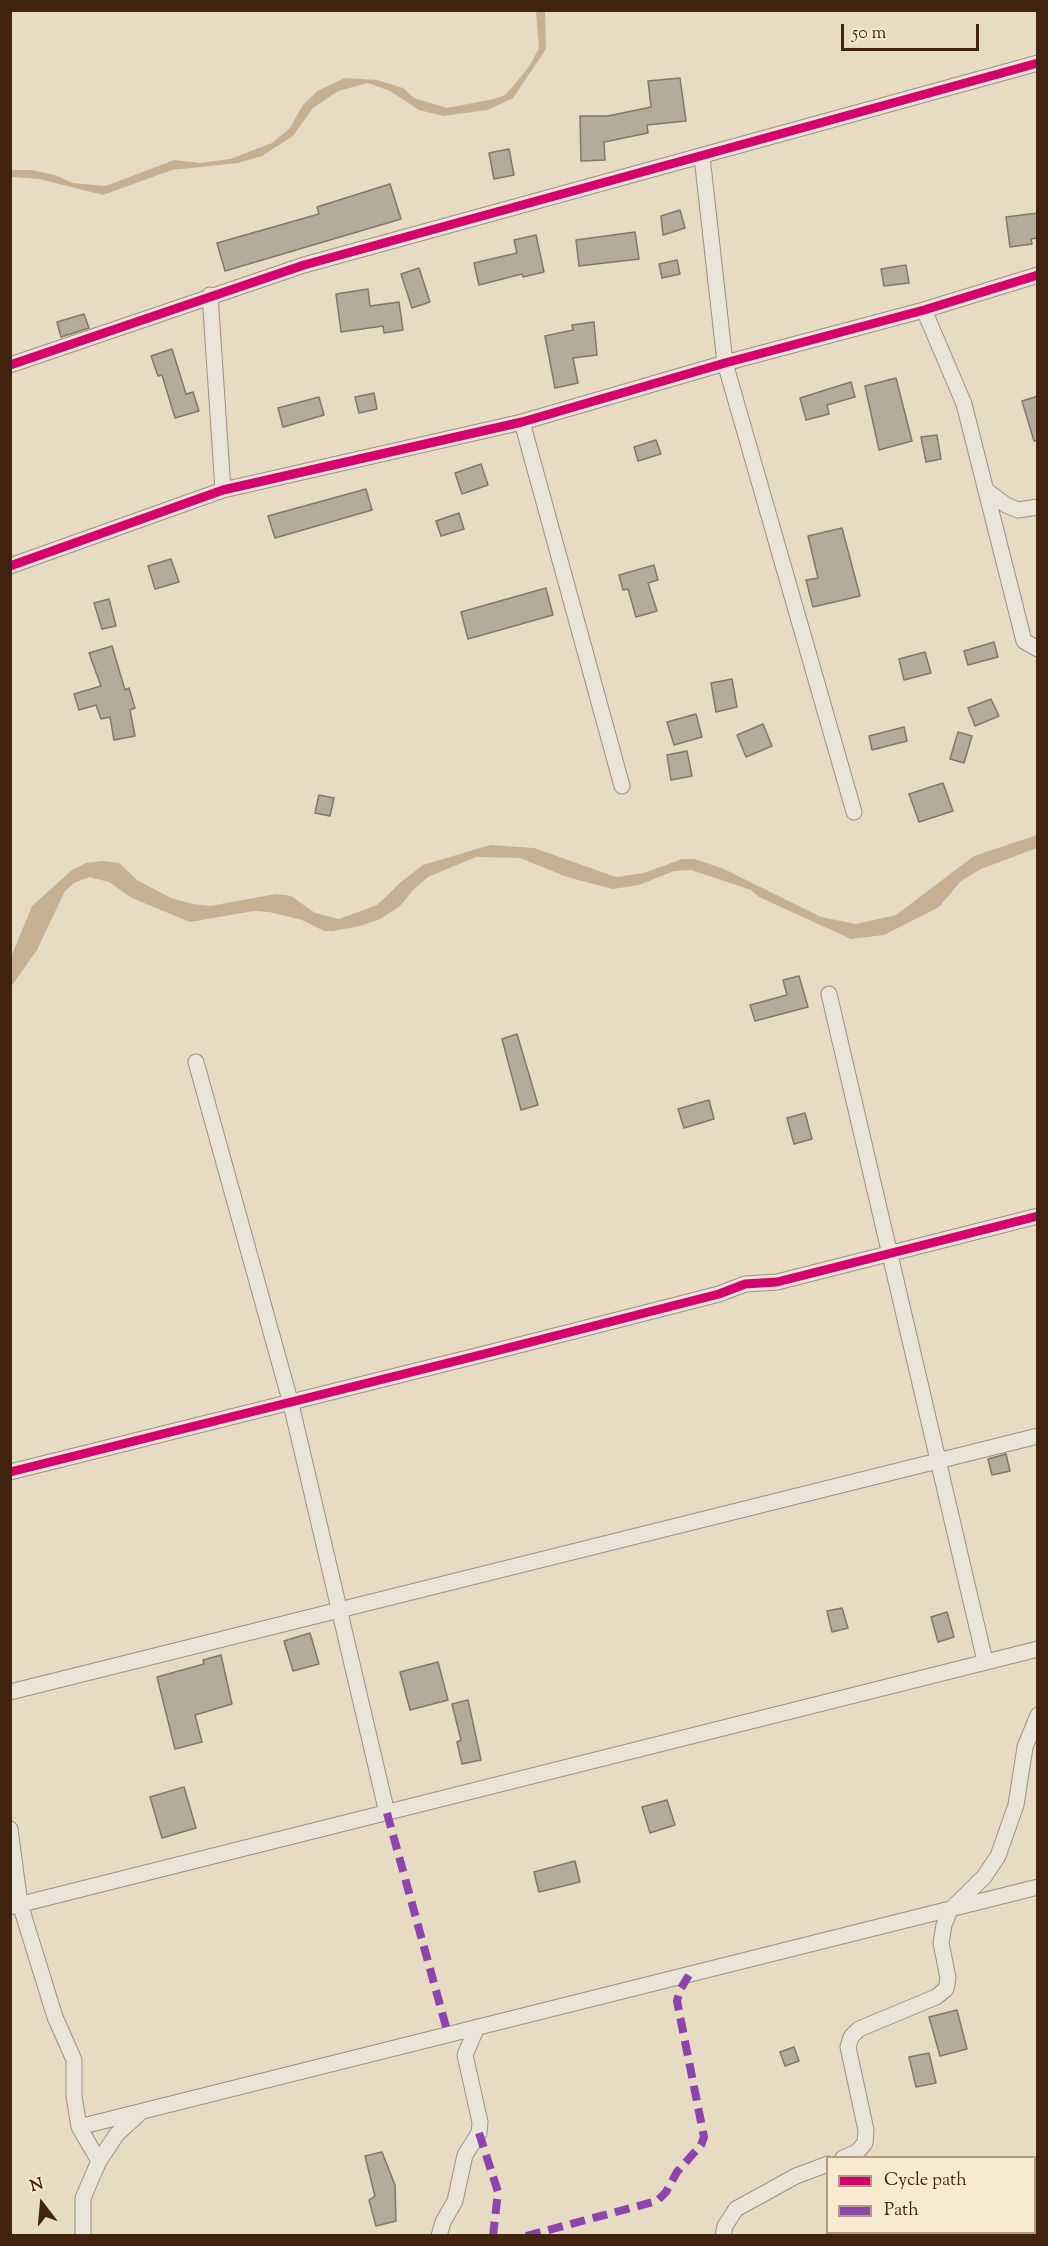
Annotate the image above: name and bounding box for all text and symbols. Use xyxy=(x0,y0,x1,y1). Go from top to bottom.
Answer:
scale bar xyxy=(844,12,982,50)
text: 50 m xyxy=(852,21,886,47)
legend xyxy=(826,2156,1036,2234)
text: Cycle path xyxy=(884,2168,967,2194)
text: N xyxy=(28,2173,46,2199)
north arrow xyxy=(12,2174,72,2234)
text: Path xyxy=(884,2198,919,2224)

